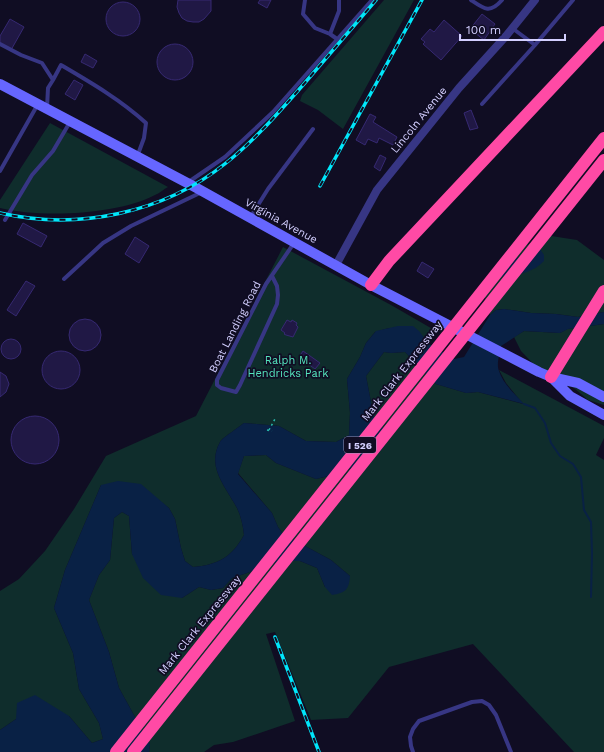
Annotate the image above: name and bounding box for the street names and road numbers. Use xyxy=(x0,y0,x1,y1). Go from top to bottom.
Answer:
street label: Lincoln Avenue xyxy=(388,84,450,156)
street label: Virginia Avenue xyxy=(242,196,320,246)
street label: Boat Landing Road xyxy=(206,279,264,375)
street label: Mark Clark Expressway xyxy=(359,318,445,424)
road number: I 526 xyxy=(344,437,376,453)
street label: Mark Clark Expressway xyxy=(156,573,244,677)

